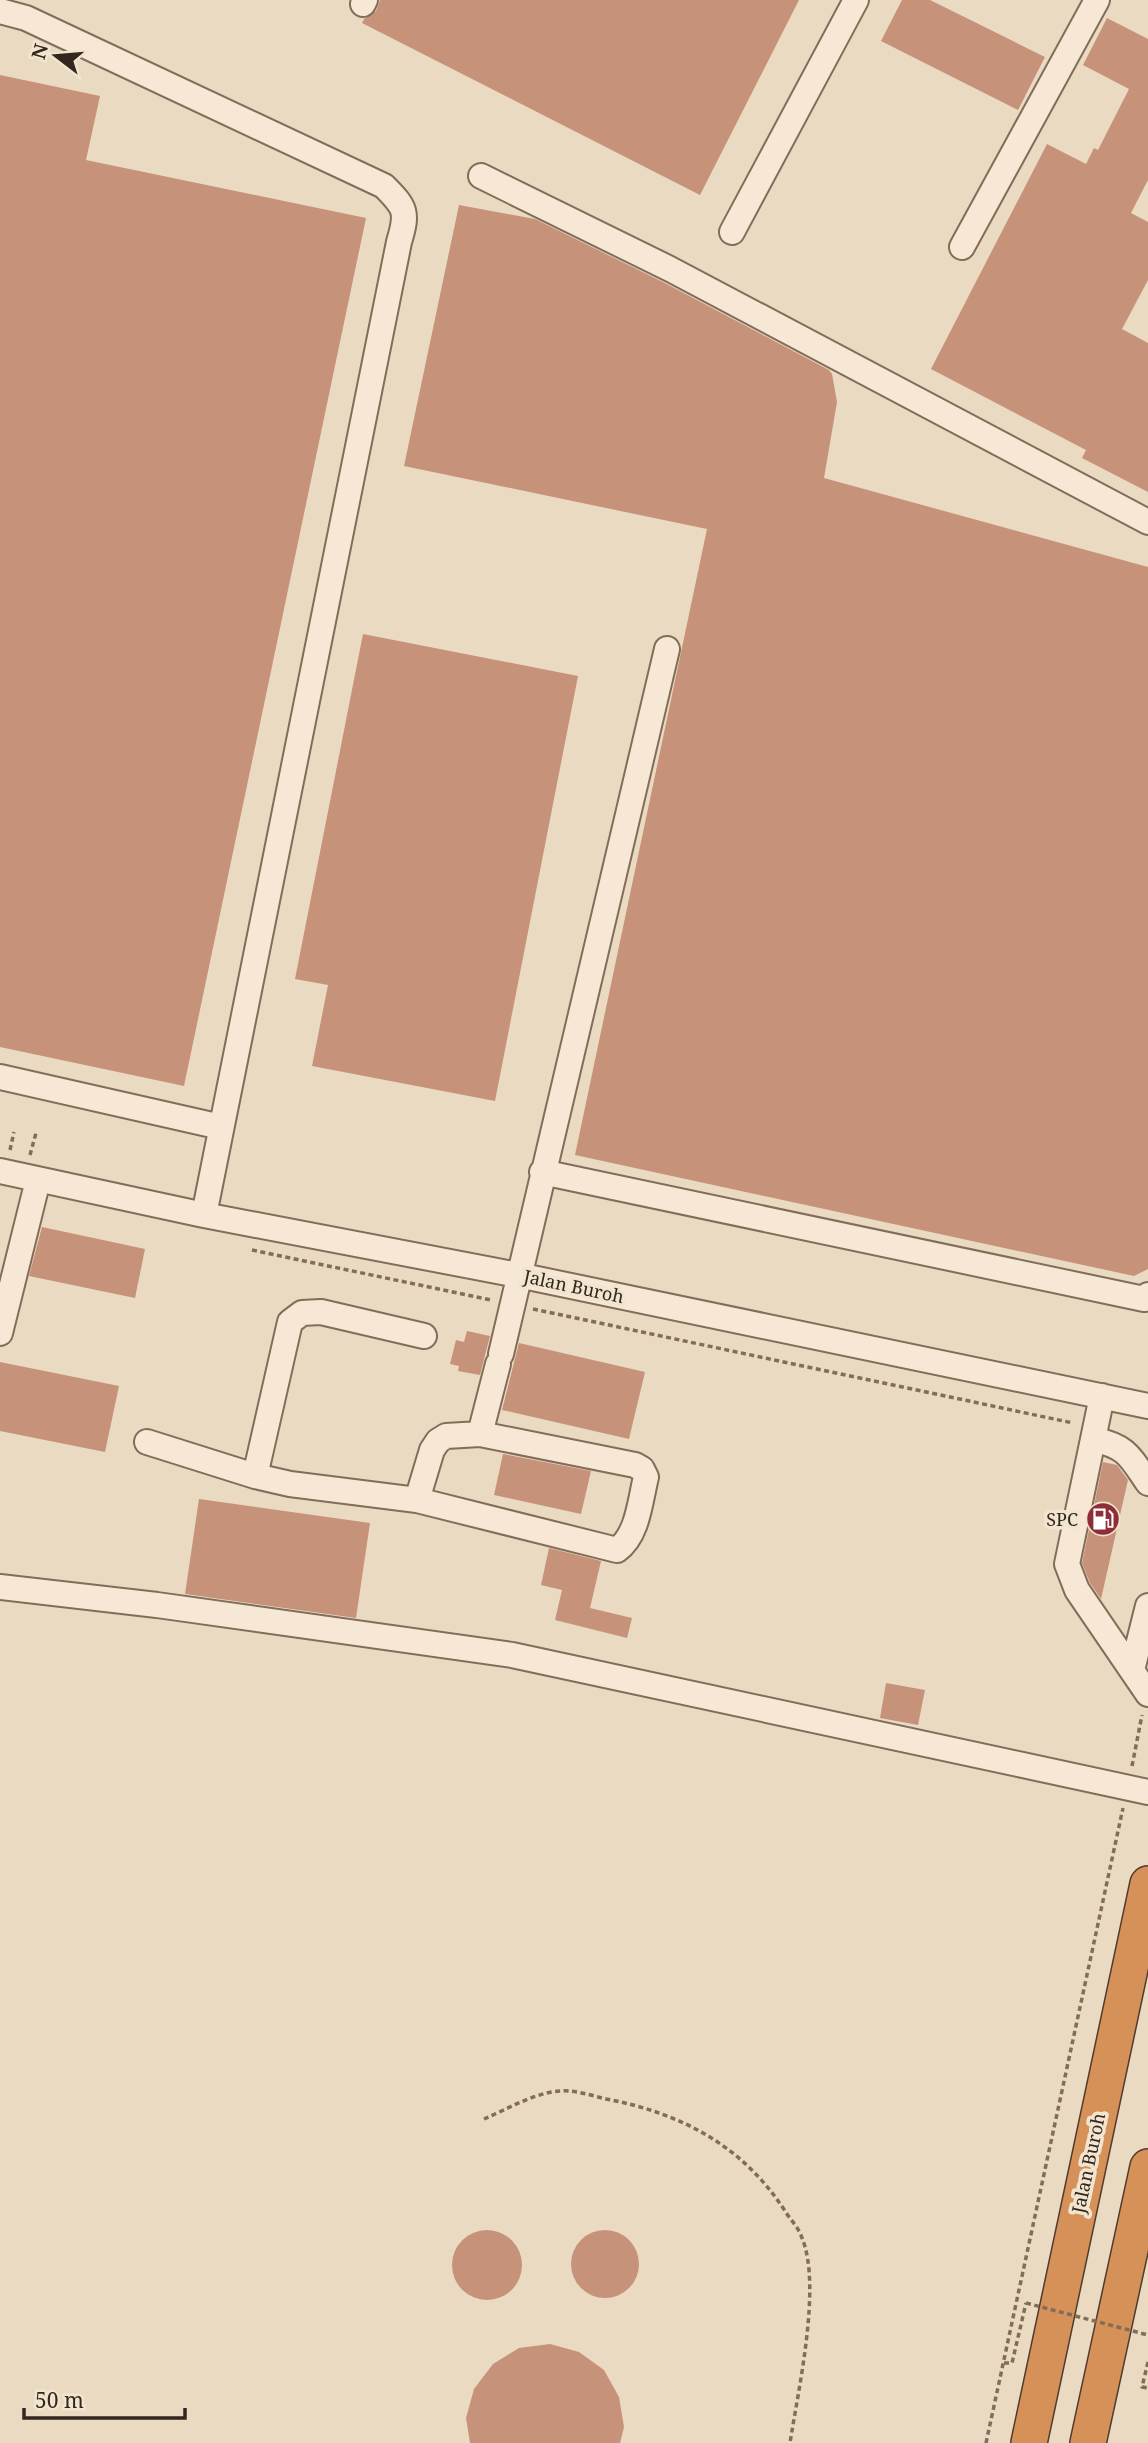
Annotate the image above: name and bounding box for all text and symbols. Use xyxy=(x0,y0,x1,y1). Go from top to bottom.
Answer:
north arrow xyxy=(21,21,91,91)
text: N xyxy=(25,41,54,62)
street label: Jalan Buroh xyxy=(521,1263,626,1308)
fuel station icon: SPC xyxy=(1084,1500,1122,1538)
place label: SPC xyxy=(1046,1507,1078,1531)
street label: Jalan Buroh xyxy=(1065,2111,1110,2216)
scale bar xyxy=(24,2376,186,2420)
text: 50 m xyxy=(35,2386,84,2414)

